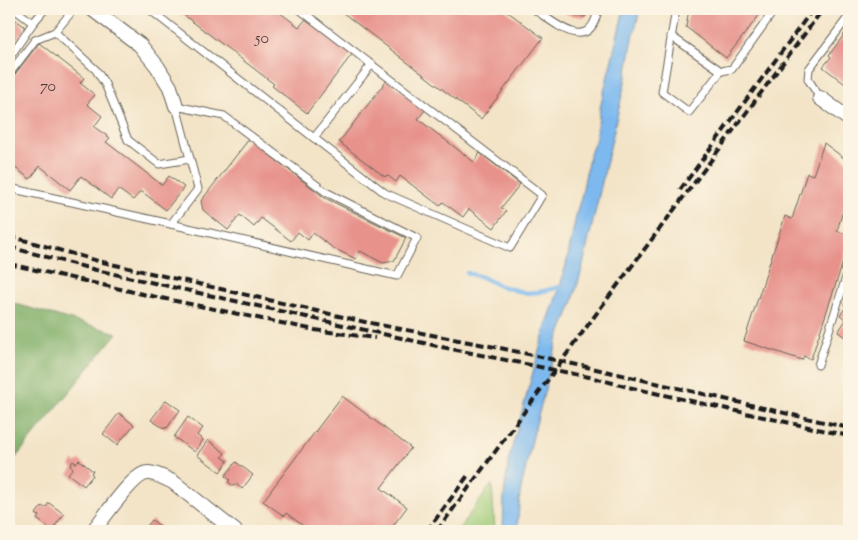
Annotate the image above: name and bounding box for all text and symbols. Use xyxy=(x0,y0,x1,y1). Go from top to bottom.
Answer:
house number: 50 xyxy=(254,28,269,51)
house number: 70 xyxy=(40,76,56,99)

